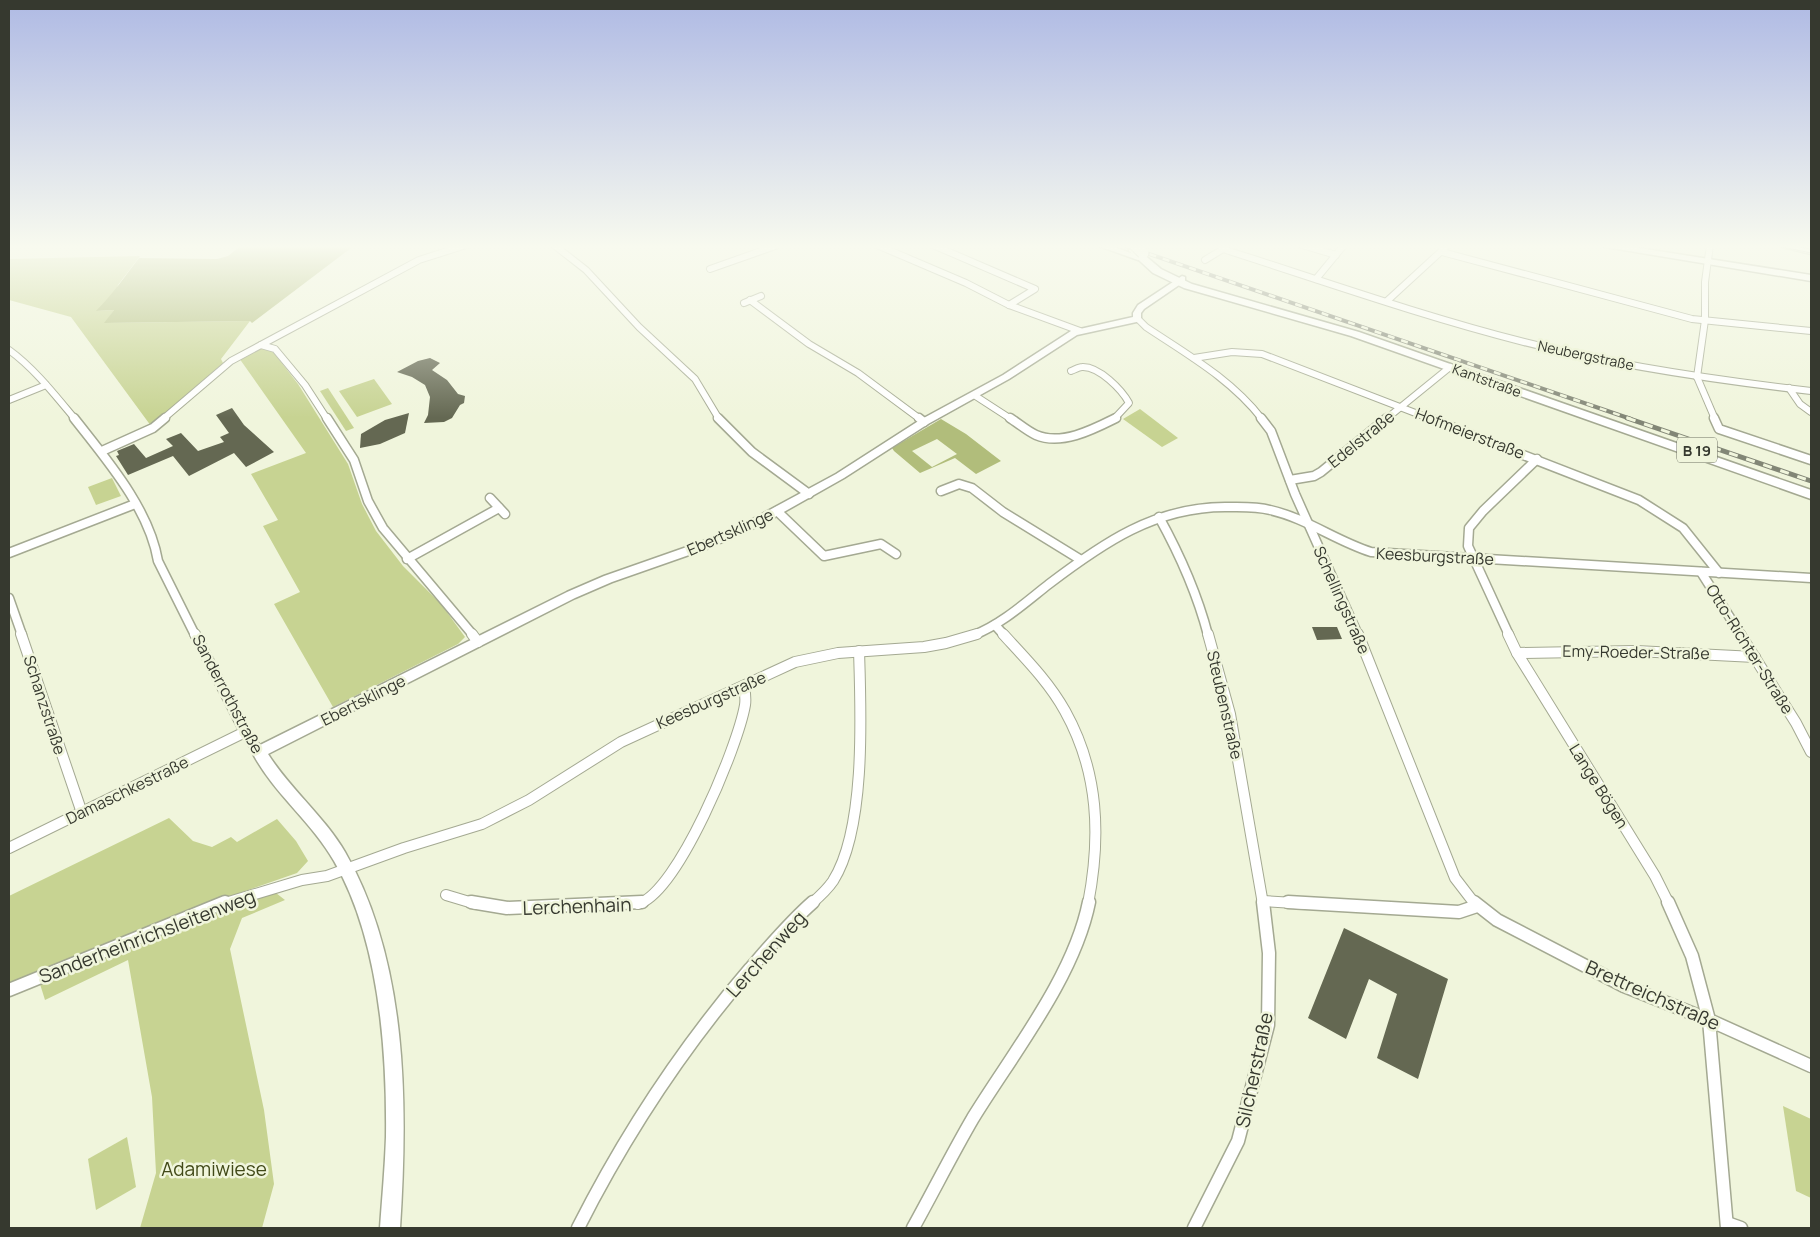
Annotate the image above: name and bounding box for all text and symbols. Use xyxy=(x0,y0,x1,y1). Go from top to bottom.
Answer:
street label: Neubergstraße xyxy=(1536,336,1636,374)
street label: Kantstraße xyxy=(1450,359,1524,401)
street label: Hofmeierstraße xyxy=(1412,402,1528,464)
street label: Edelstraße xyxy=(1323,405,1399,473)
road number: B 19 xyxy=(1677,438,1717,462)
street label: Ebertsklinge xyxy=(683,503,777,561)
street label: Keesburgstraße xyxy=(1376,542,1494,570)
street label: Schellingstraße xyxy=(1308,543,1376,657)
street label: Otto-Richter-Straße xyxy=(1701,580,1799,718)
street label: Sanderrothstraße xyxy=(187,631,269,757)
street label: Emy-Roeder-Straße xyxy=(1562,640,1710,664)
street label: Steubenstraße xyxy=(1202,648,1248,762)
street label: Schanzstraße xyxy=(19,653,71,757)
street label: Keesburgstraße xyxy=(653,666,769,734)
street label: Ebertsklinge xyxy=(317,669,409,731)
street label: Lange Bögen xyxy=(1564,739,1634,833)
street label: Damaschkestraße xyxy=(62,751,192,829)
street label: Sanderheinrichsleitenweg xyxy=(35,883,259,989)
street label: Lerchenhain xyxy=(522,891,632,921)
street label: Lerchenweg xyxy=(720,905,812,1003)
street label: Brettreichstraße xyxy=(1582,954,1724,1036)
street label: Silcherstraße xyxy=(1229,1010,1279,1130)
park label: Adamiwiese xyxy=(161,1156,267,1182)

